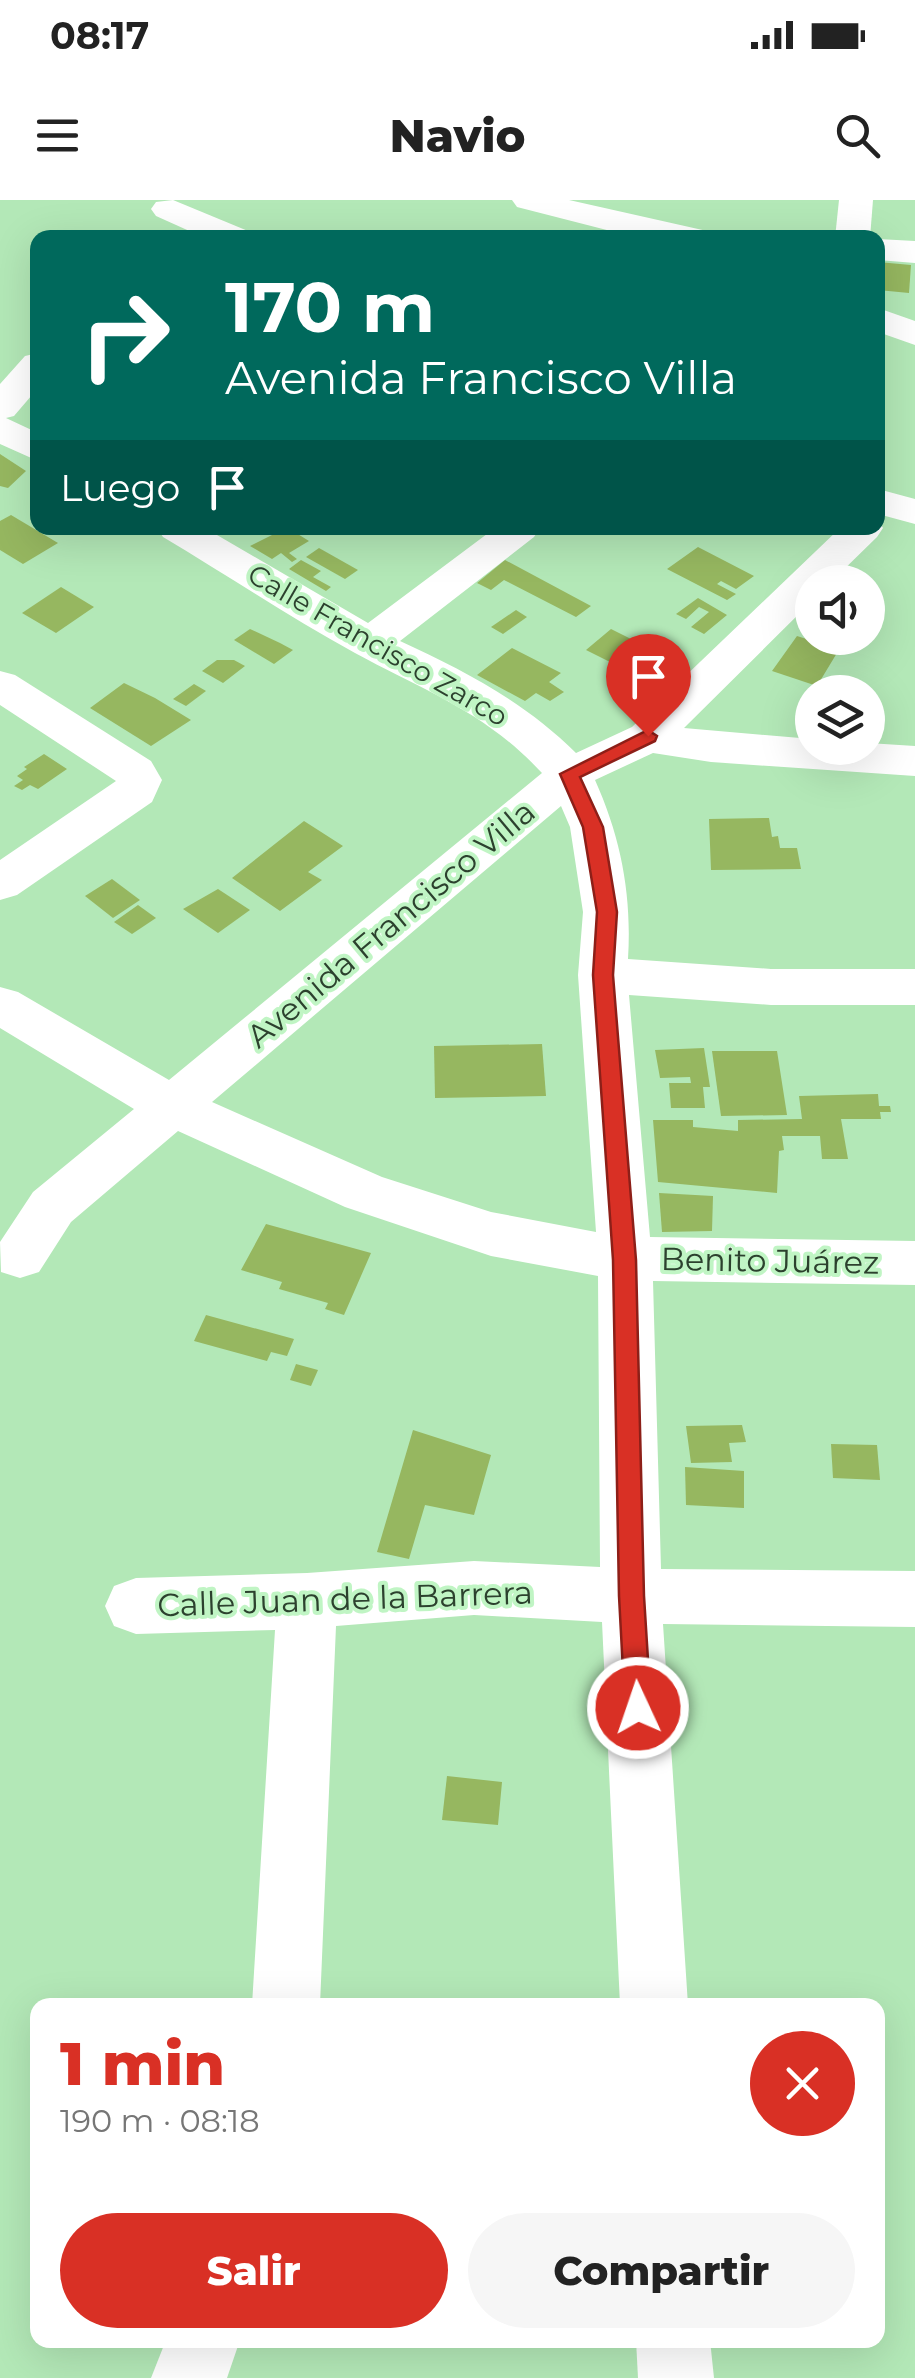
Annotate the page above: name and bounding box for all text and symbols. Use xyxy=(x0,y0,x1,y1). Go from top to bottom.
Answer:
text: 08:17 xyxy=(50,12,149,59)
icon: menu xyxy=(30,108,85,163)
text: Navio xyxy=(389,108,526,163)
icon: search xyxy=(830,108,885,163)
text: 170 m xyxy=(225,264,435,350)
icon: right xyxy=(60,270,190,400)
text: Avenida Francisco Villa xyxy=(225,350,737,405)
icon: arrive xyxy=(200,460,255,515)
text: Luego xyxy=(60,464,180,511)
street label: Calle Francisco Zarco xyxy=(242,557,514,733)
map controls xyxy=(795,565,885,765)
button: sound xyxy=(795,565,885,655)
pin xyxy=(606,634,691,737)
icon: arrive xyxy=(621,649,676,704)
button: layers xyxy=(795,675,885,765)
street label: Avenida Francisco Villa xyxy=(239,792,543,1056)
street label: Benito Juárez xyxy=(660,1239,880,1282)
street label: Calle Juan de la Barrera xyxy=(157,1572,533,1625)
position arrow xyxy=(586,1656,690,1760)
text: 1 min xyxy=(60,2027,225,2100)
button: close xyxy=(750,2031,855,2136)
text: 190 m · 08:18 xyxy=(60,2101,260,2140)
button: Salir xyxy=(60,2213,448,2328)
button: Compartir xyxy=(468,2213,855,2328)

